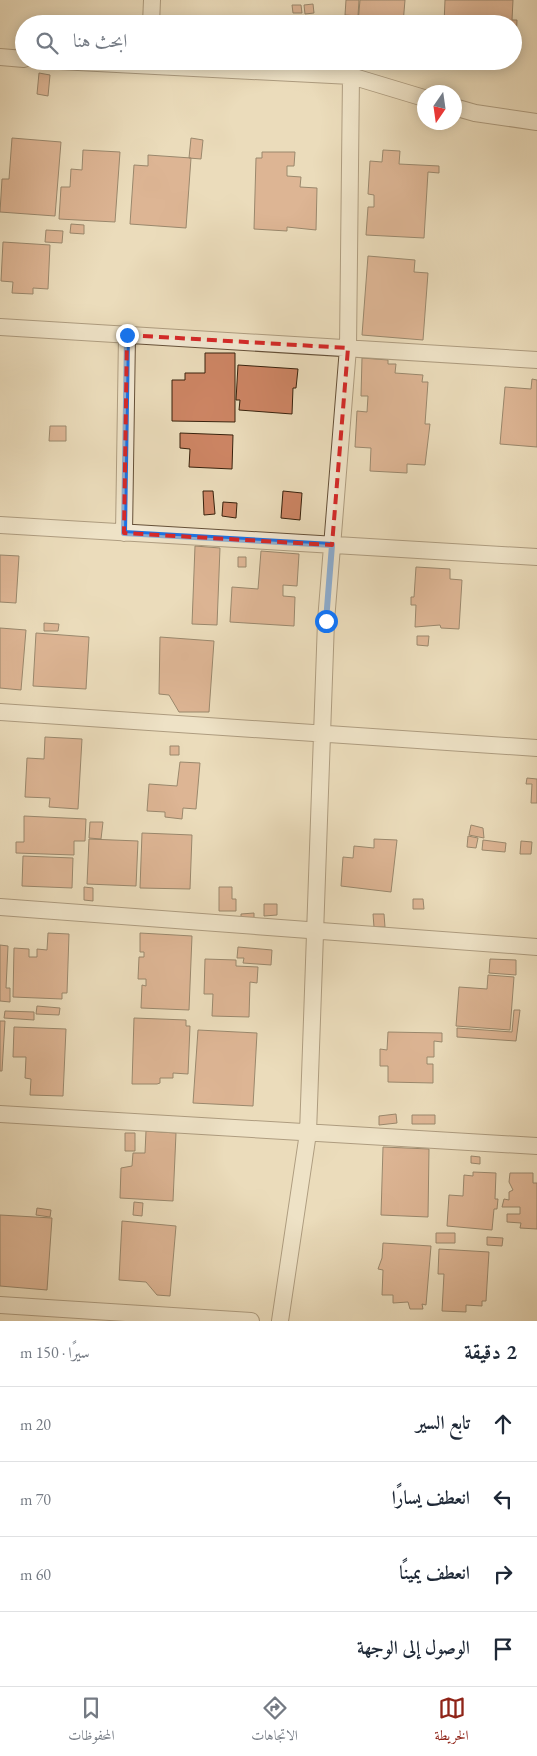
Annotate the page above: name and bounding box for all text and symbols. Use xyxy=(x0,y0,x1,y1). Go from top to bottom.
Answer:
search box xyxy=(15,15,522,70)
text: ابحث هنا xyxy=(73,28,127,53)
icon: search xyxy=(33,29,61,57)
north arrow xyxy=(417,85,462,130)
route end xyxy=(116,324,139,347)
route start xyxy=(315,610,338,633)
text: 2 دقيقة xyxy=(464,1338,517,1365)
text: سيرًا · 150 m xyxy=(20,1342,90,1363)
text: تابع السير xyxy=(416,1410,470,1435)
icon: ahead xyxy=(489,1410,517,1438)
text: 20 m xyxy=(20,1414,51,1435)
text: انعطف يسارًا xyxy=(392,1485,470,1510)
icon: left xyxy=(489,1485,517,1513)
text: 70 m xyxy=(20,1489,51,1510)
text: انعطف يمينًا xyxy=(399,1560,470,1585)
icon: right xyxy=(489,1560,517,1588)
text: 60 m xyxy=(20,1564,51,1585)
text: الوصول إلى الوجهة xyxy=(357,1635,470,1660)
icon: arrive xyxy=(489,1635,517,1663)
tab: المحفوظات xyxy=(68,1694,115,1749)
tab: الاتجاهات xyxy=(251,1694,298,1749)
tab: الخريطة xyxy=(435,1694,469,1749)

